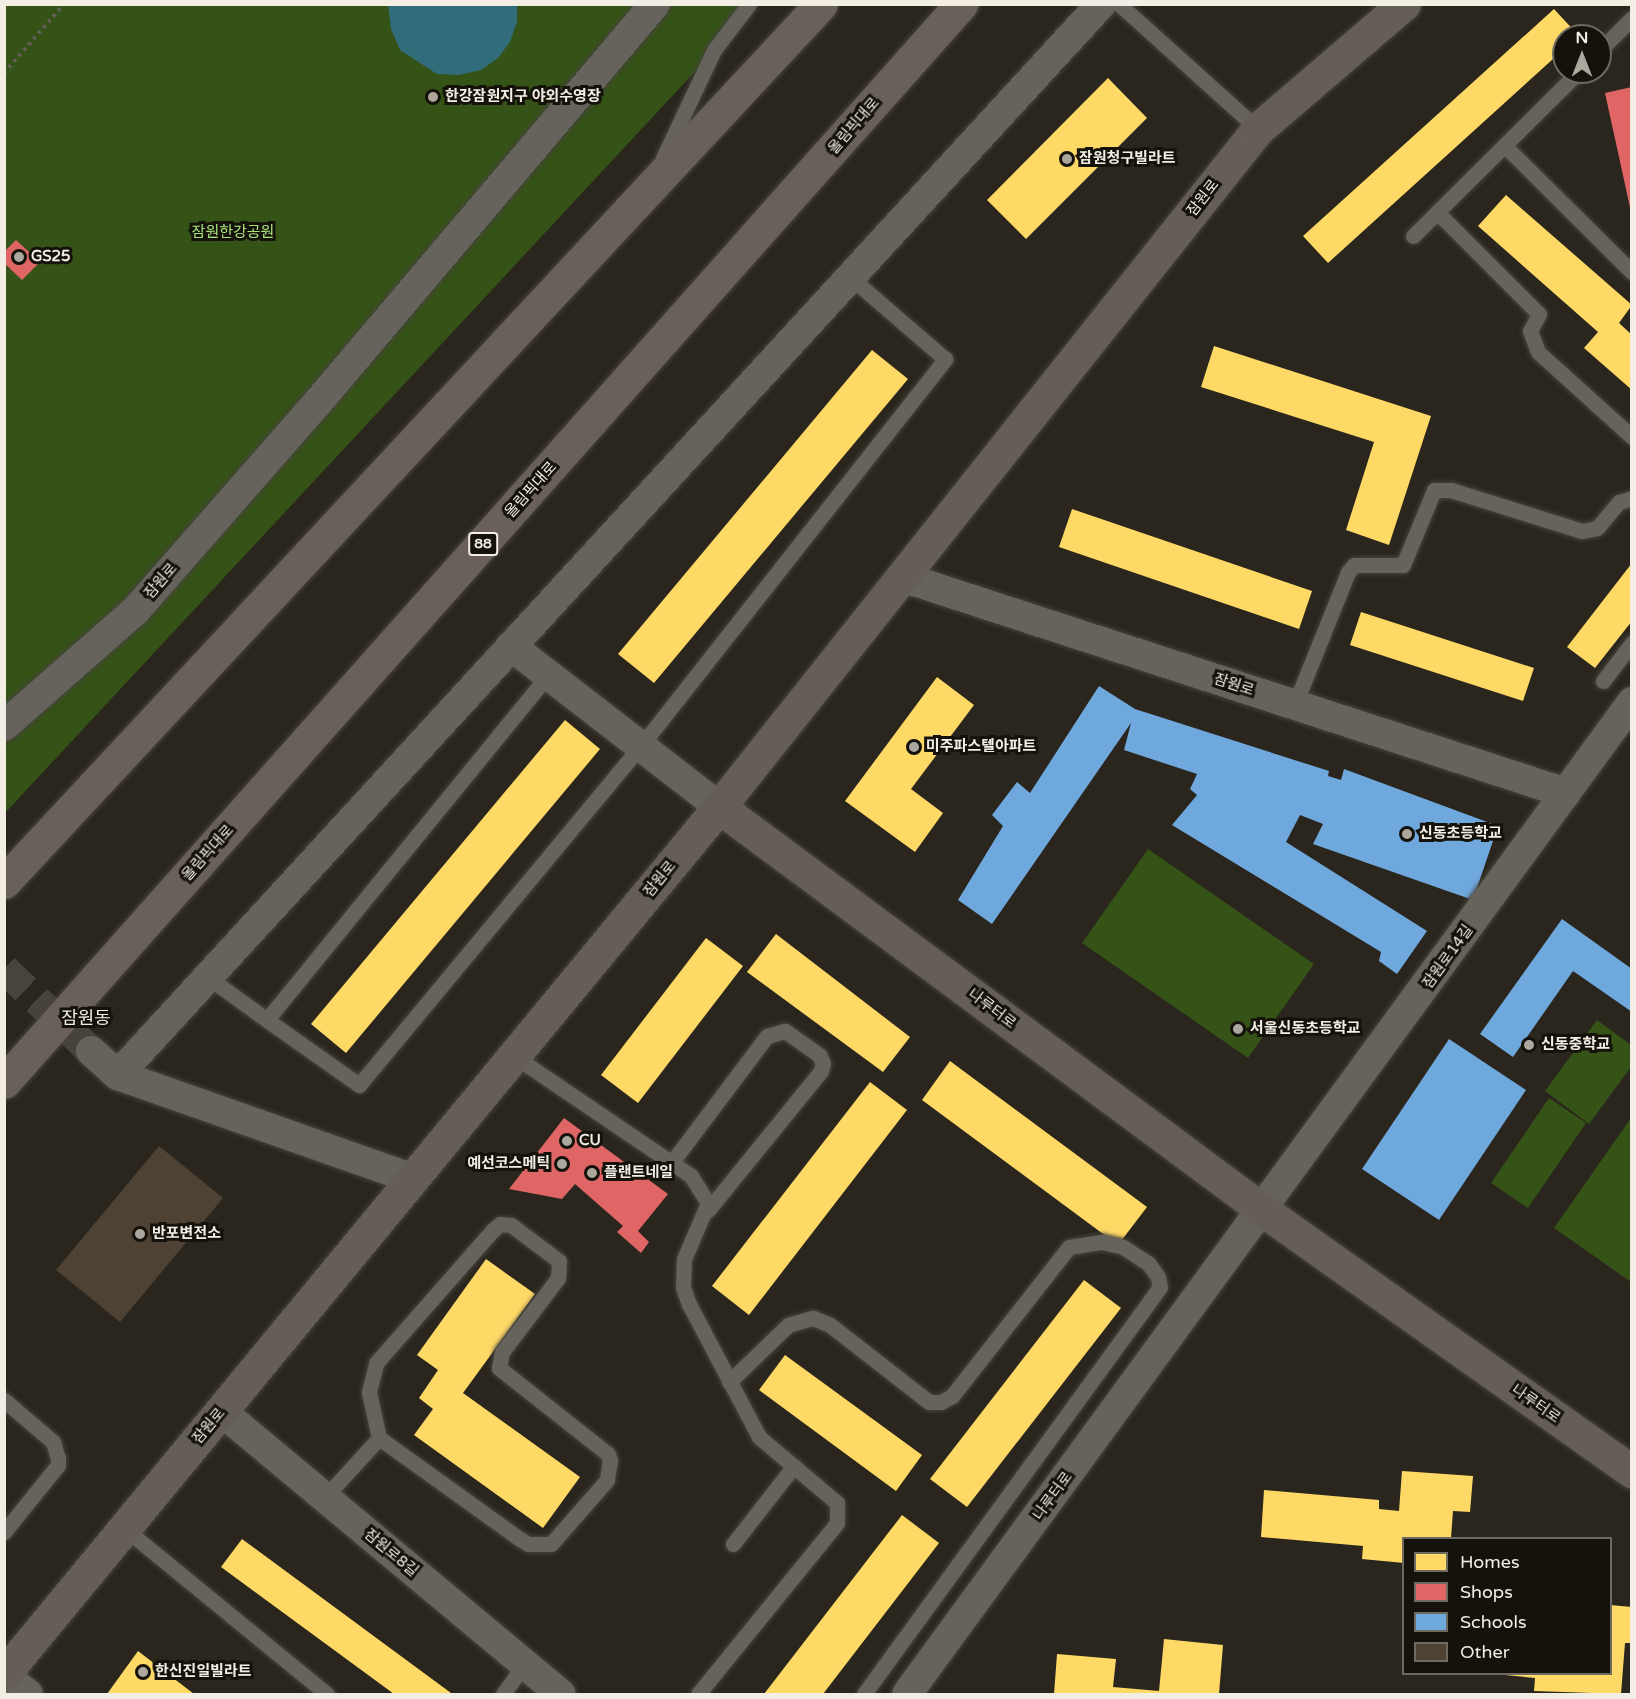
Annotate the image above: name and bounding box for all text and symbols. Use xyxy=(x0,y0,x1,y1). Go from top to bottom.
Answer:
north arrow xyxy=(1552,24,1612,84)
text: N xyxy=(1576,28,1588,48)
place label: 한강잠원지구 야외수영장 xyxy=(445,88,601,106)
marker: 한강잠원지구 야외수영장 xyxy=(426,90,440,104)
street label: 올림픽대로 xyxy=(825,94,883,158)
place label: 잠원청구빌라트 xyxy=(1079,150,1176,168)
marker: 잠원청구빌라트 xyxy=(1060,152,1074,166)
street label: 잠원로 xyxy=(1183,176,1223,220)
park label: 잠원한강공원 xyxy=(192,224,274,242)
place label: GS25 xyxy=(31,248,70,266)
marker: GS25 xyxy=(12,250,26,264)
street label: 올림픽대로 xyxy=(501,458,561,522)
road number: 88 xyxy=(468,533,498,555)
street label: 잠원로 xyxy=(141,559,181,603)
street label: 잠원로 xyxy=(1212,670,1256,700)
place label: 미주파스텔아파트 xyxy=(926,738,1036,756)
marker: 미주파스텔아파트 xyxy=(907,740,921,754)
street label: 올림픽대로 xyxy=(178,821,238,885)
place label: 신동초등학교 xyxy=(1419,825,1502,843)
marker: 신동초등학교 xyxy=(1400,827,1414,841)
street label: 잠원로 xyxy=(640,857,680,901)
street label: 잠원로14길 xyxy=(1419,922,1477,992)
street label: 나루터로 xyxy=(965,985,1019,1033)
district label: 잠원동 xyxy=(61,1007,111,1029)
place label: 서울신동초등학교 xyxy=(1250,1020,1360,1038)
marker: 서울신동초등학교 xyxy=(1231,1022,1245,1036)
place label: 신동중학교 xyxy=(1541,1036,1610,1054)
marker: 신동중학교 xyxy=(1522,1038,1536,1052)
place label: CU xyxy=(579,1132,601,1150)
marker: CU xyxy=(560,1134,574,1148)
place label: 예선코스메틱 xyxy=(467,1155,550,1173)
marker: 예선코스메틱 xyxy=(555,1157,569,1171)
place label: 플랜트네일 xyxy=(604,1164,673,1182)
marker: 플랜트네일 xyxy=(585,1166,599,1180)
place label: 반포변전소 xyxy=(152,1225,221,1243)
marker: 반포변전소 xyxy=(133,1227,147,1241)
street label: 나루터로 xyxy=(1508,1381,1564,1427)
street label: 잠원로 xyxy=(189,1404,229,1448)
street label: 나루터로 xyxy=(1029,1468,1077,1524)
street label: 잠원로8길 xyxy=(360,1525,422,1581)
legend xyxy=(1402,1537,1612,1675)
text: Homes xyxy=(1460,1551,1520,1573)
text: Shops xyxy=(1460,1581,1513,1603)
text: Schools xyxy=(1460,1611,1527,1633)
text: Other xyxy=(1460,1641,1510,1663)
place label: 한신진일빌라트 xyxy=(155,1663,252,1681)
marker: 한신진일빌라트 xyxy=(136,1665,150,1679)

